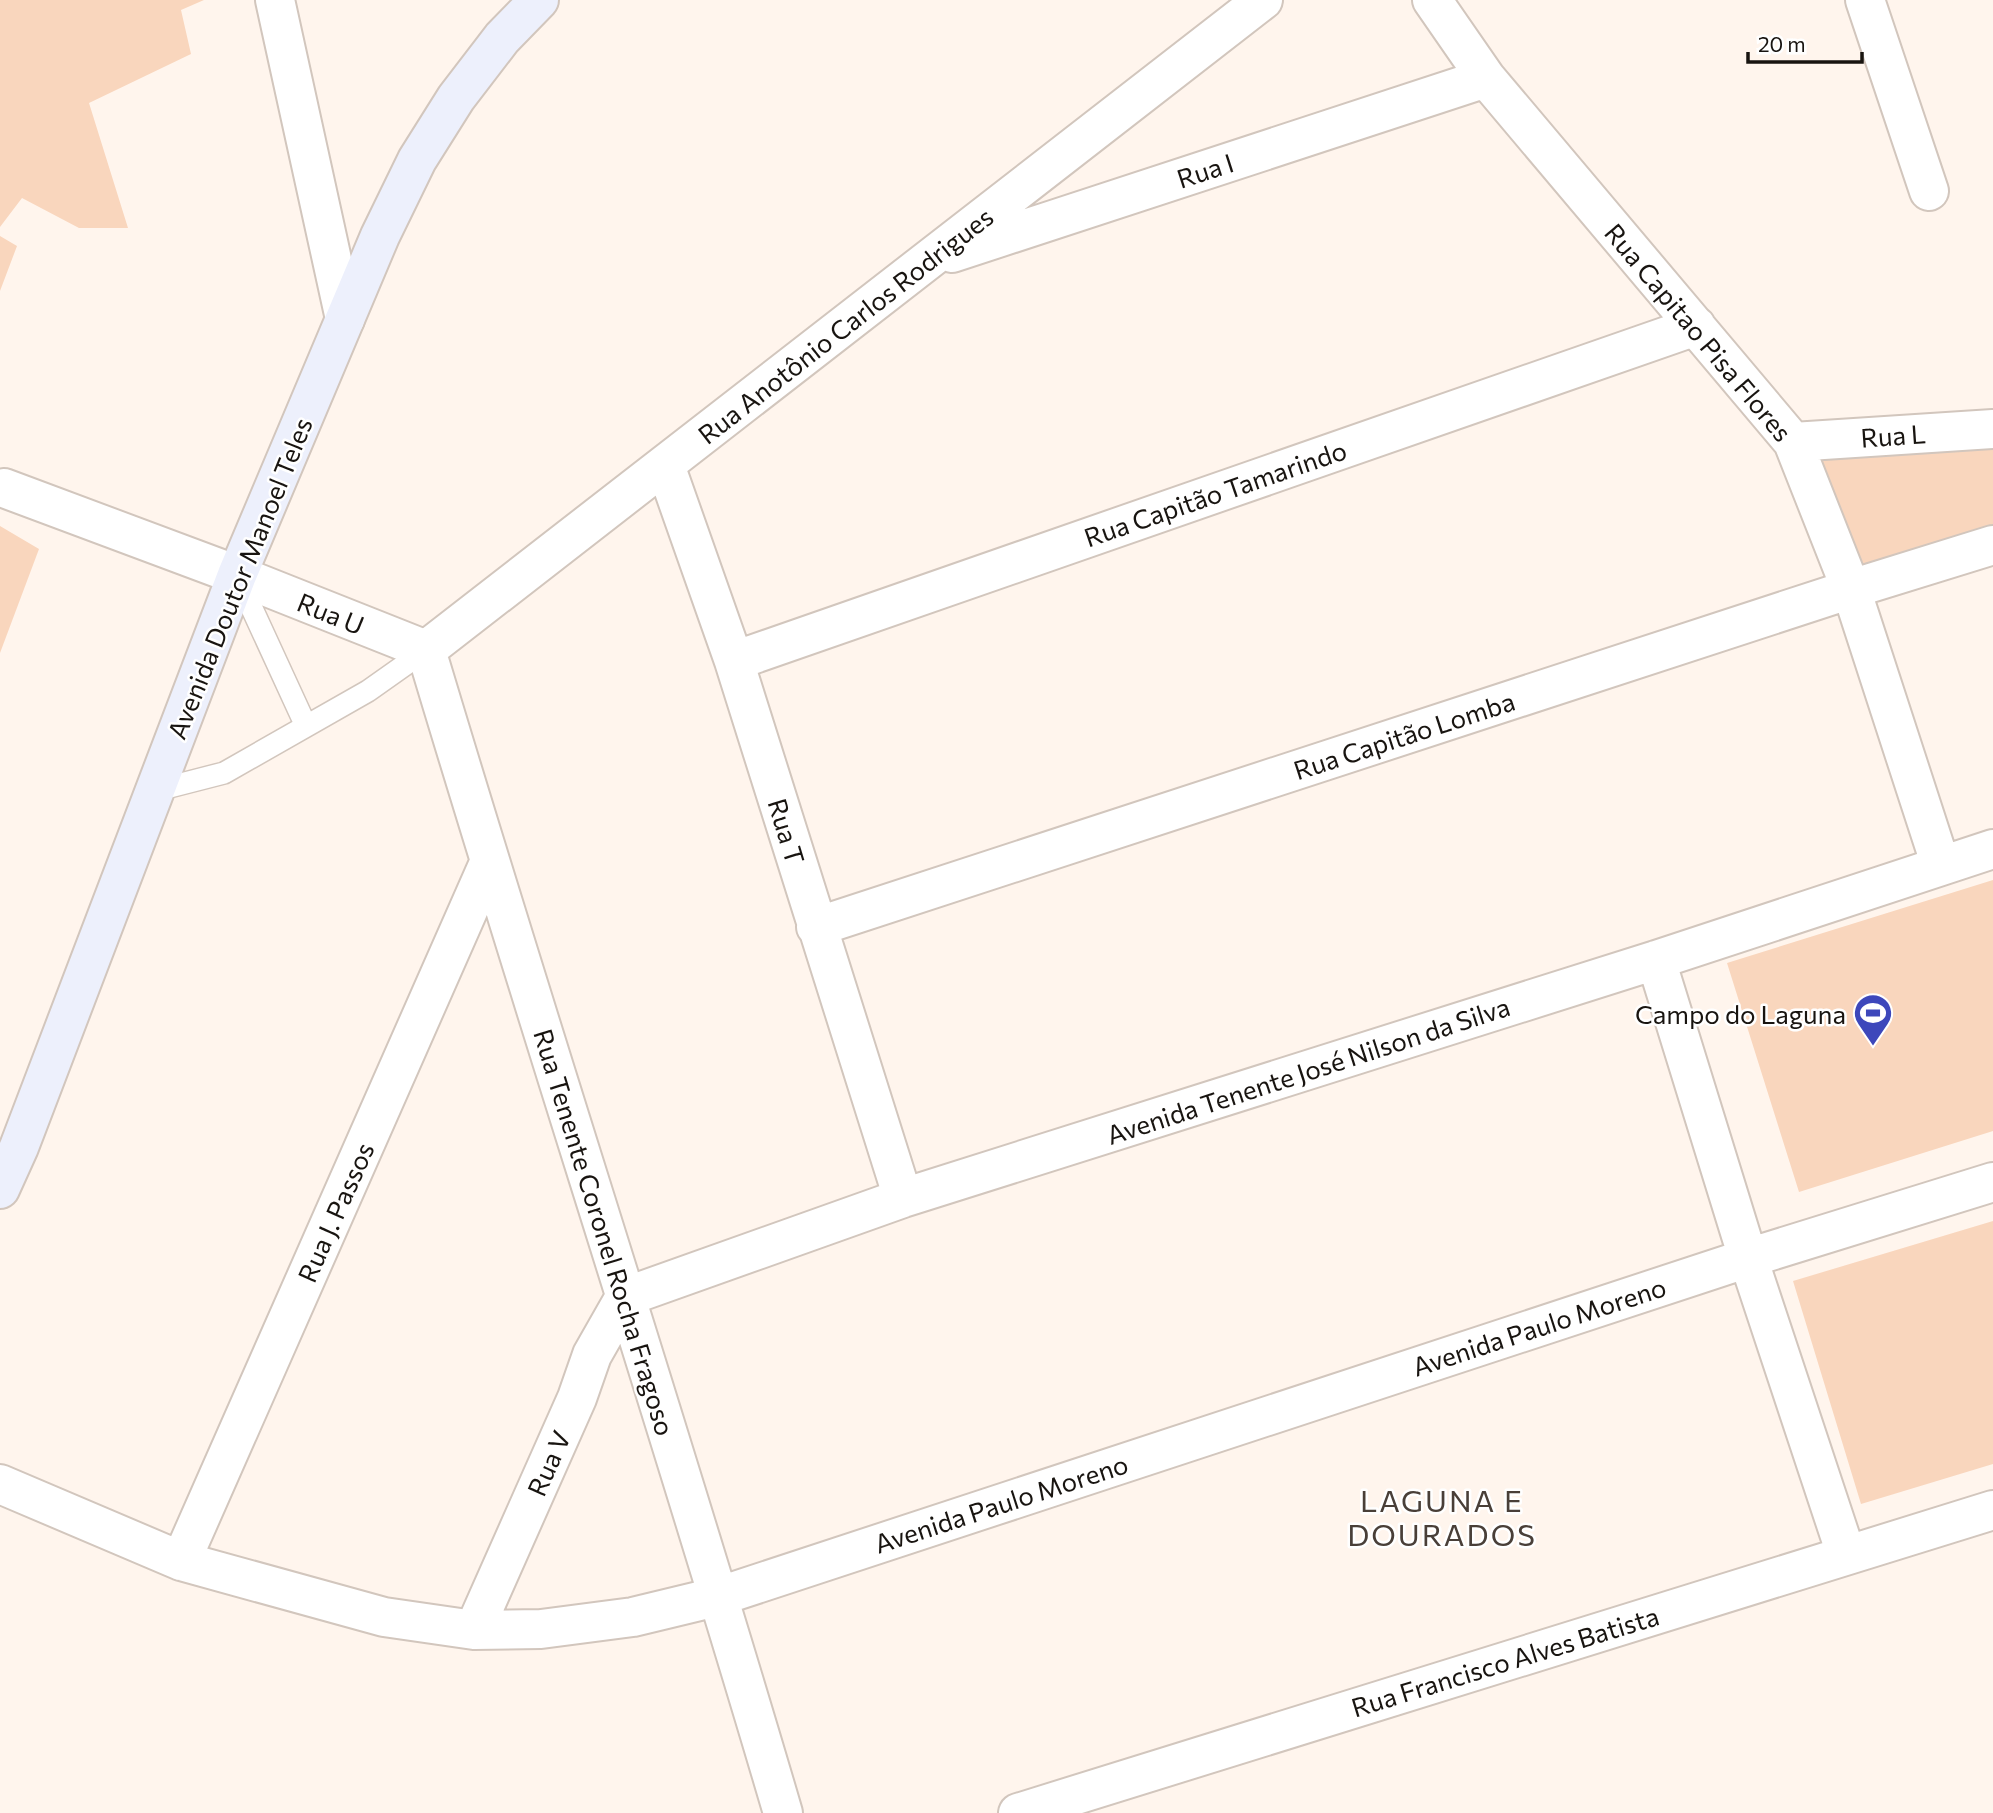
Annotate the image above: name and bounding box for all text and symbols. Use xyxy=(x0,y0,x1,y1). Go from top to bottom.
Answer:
scale bar xyxy=(1748,21,1862,65)
text: 20 m xyxy=(1758,31,1806,56)
street label: Rua I xyxy=(1173,146,1237,194)
street label: Rua Anotônio Carlos Rodrigues xyxy=(691,200,999,450)
street label: Rua Capitao Pisa Flores xyxy=(1599,217,1799,447)
street label: Avenida Doutor Manoel Teles xyxy=(160,413,318,743)
street label: Rua L xyxy=(1859,417,1927,453)
street label: Rua Capitão Tamarindo xyxy=(1080,434,1350,552)
street label: Rua U xyxy=(293,586,369,640)
street label: Rua Capitão Lomba xyxy=(1290,685,1518,785)
street label: Rua T xyxy=(762,794,812,868)
street label: Avenida Tenente José Nilson da Silva xyxy=(1103,990,1513,1150)
sports icon: Campo do Laguna xyxy=(1852,992,1894,1047)
place label: Campo do Laguna xyxy=(1635,998,1846,1029)
street label: Rua Tenente Coronel Rocha Fragoso xyxy=(528,1025,682,1439)
street label: Rua J. Passos xyxy=(290,1137,380,1287)
street label: Avenida Paulo Moreno xyxy=(1408,1270,1670,1382)
street label: Rua V xyxy=(520,1425,576,1500)
street label: Avenida Paulo Moreno xyxy=(870,1447,1132,1559)
district label: LAGUNA E DOURADOS xyxy=(1347,1481,1537,1552)
street label: Rua Francisco Alves Batista xyxy=(1347,1599,1663,1723)

